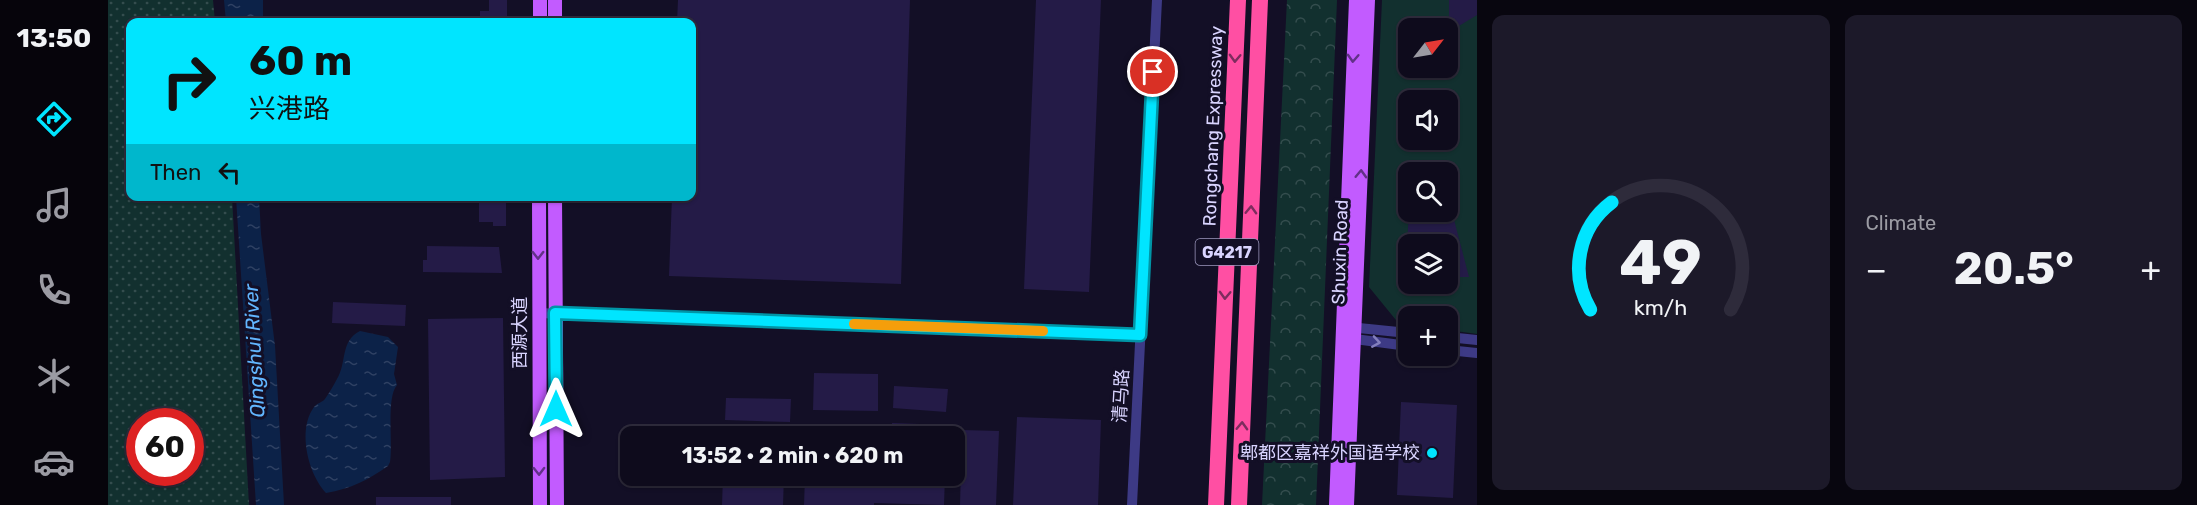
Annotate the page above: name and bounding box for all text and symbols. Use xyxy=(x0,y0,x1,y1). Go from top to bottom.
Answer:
north arrow xyxy=(1398,18,1458,78)
map controls xyxy=(1398,18,1458,366)
text: 13:50 xyxy=(17,22,91,54)
street label: Rongchang Expressway xyxy=(1199,25,1227,227)
text: 60 m xyxy=(249,36,352,86)
icon: right xyxy=(150,42,228,120)
pin xyxy=(1127,46,1178,97)
one-way arrow xyxy=(1229,54,1242,63)
one-way arrow xyxy=(1347,54,1360,63)
icon: arrive xyxy=(1136,55,1169,88)
button: sound xyxy=(1398,90,1458,150)
text: 兴港路 xyxy=(249,93,330,125)
icon: directions xyxy=(33,98,75,140)
icon: left xyxy=(213,156,246,189)
text: Then xyxy=(150,159,201,186)
button: search xyxy=(1398,162,1458,222)
one-way arrow xyxy=(1354,169,1367,178)
icon: music xyxy=(33,184,75,226)
street label: Shuxin Road xyxy=(1327,199,1353,305)
one-way arrow xyxy=(1245,205,1258,214)
text: Climate xyxy=(1866,211,1936,235)
text: 49 xyxy=(1620,226,1702,300)
button: layers xyxy=(1398,234,1458,294)
road number: G4217 xyxy=(1196,239,1258,265)
text: 20.5° xyxy=(1954,242,2074,295)
one-way arrow xyxy=(532,250,544,259)
text: − xyxy=(1866,250,1887,289)
text: + xyxy=(2140,250,2161,289)
icon: phone xyxy=(33,269,75,311)
water label: Qingshui River xyxy=(238,282,269,419)
one-way arrow xyxy=(1219,291,1232,300)
text: km/h xyxy=(1634,295,1688,320)
street label: 西源大道 xyxy=(509,297,531,369)
button: + xyxy=(1398,306,1458,366)
one-way arrow xyxy=(1372,335,1381,347)
icon: climate xyxy=(33,355,75,397)
street label: 清马路 xyxy=(1109,368,1133,424)
position arrow xyxy=(524,377,588,441)
speed limit sign: 60 xyxy=(126,408,204,486)
one-way arrow xyxy=(1236,421,1248,430)
icon: car xyxy=(33,441,75,483)
text: 13:52 · 2 min · 620 m xyxy=(682,442,903,469)
place label: 郫都区嘉祥外国语学校 xyxy=(1240,442,1420,464)
marker: 郫都区嘉祥外国语学校 xyxy=(1425,446,1439,460)
one-way arrow xyxy=(533,466,545,475)

